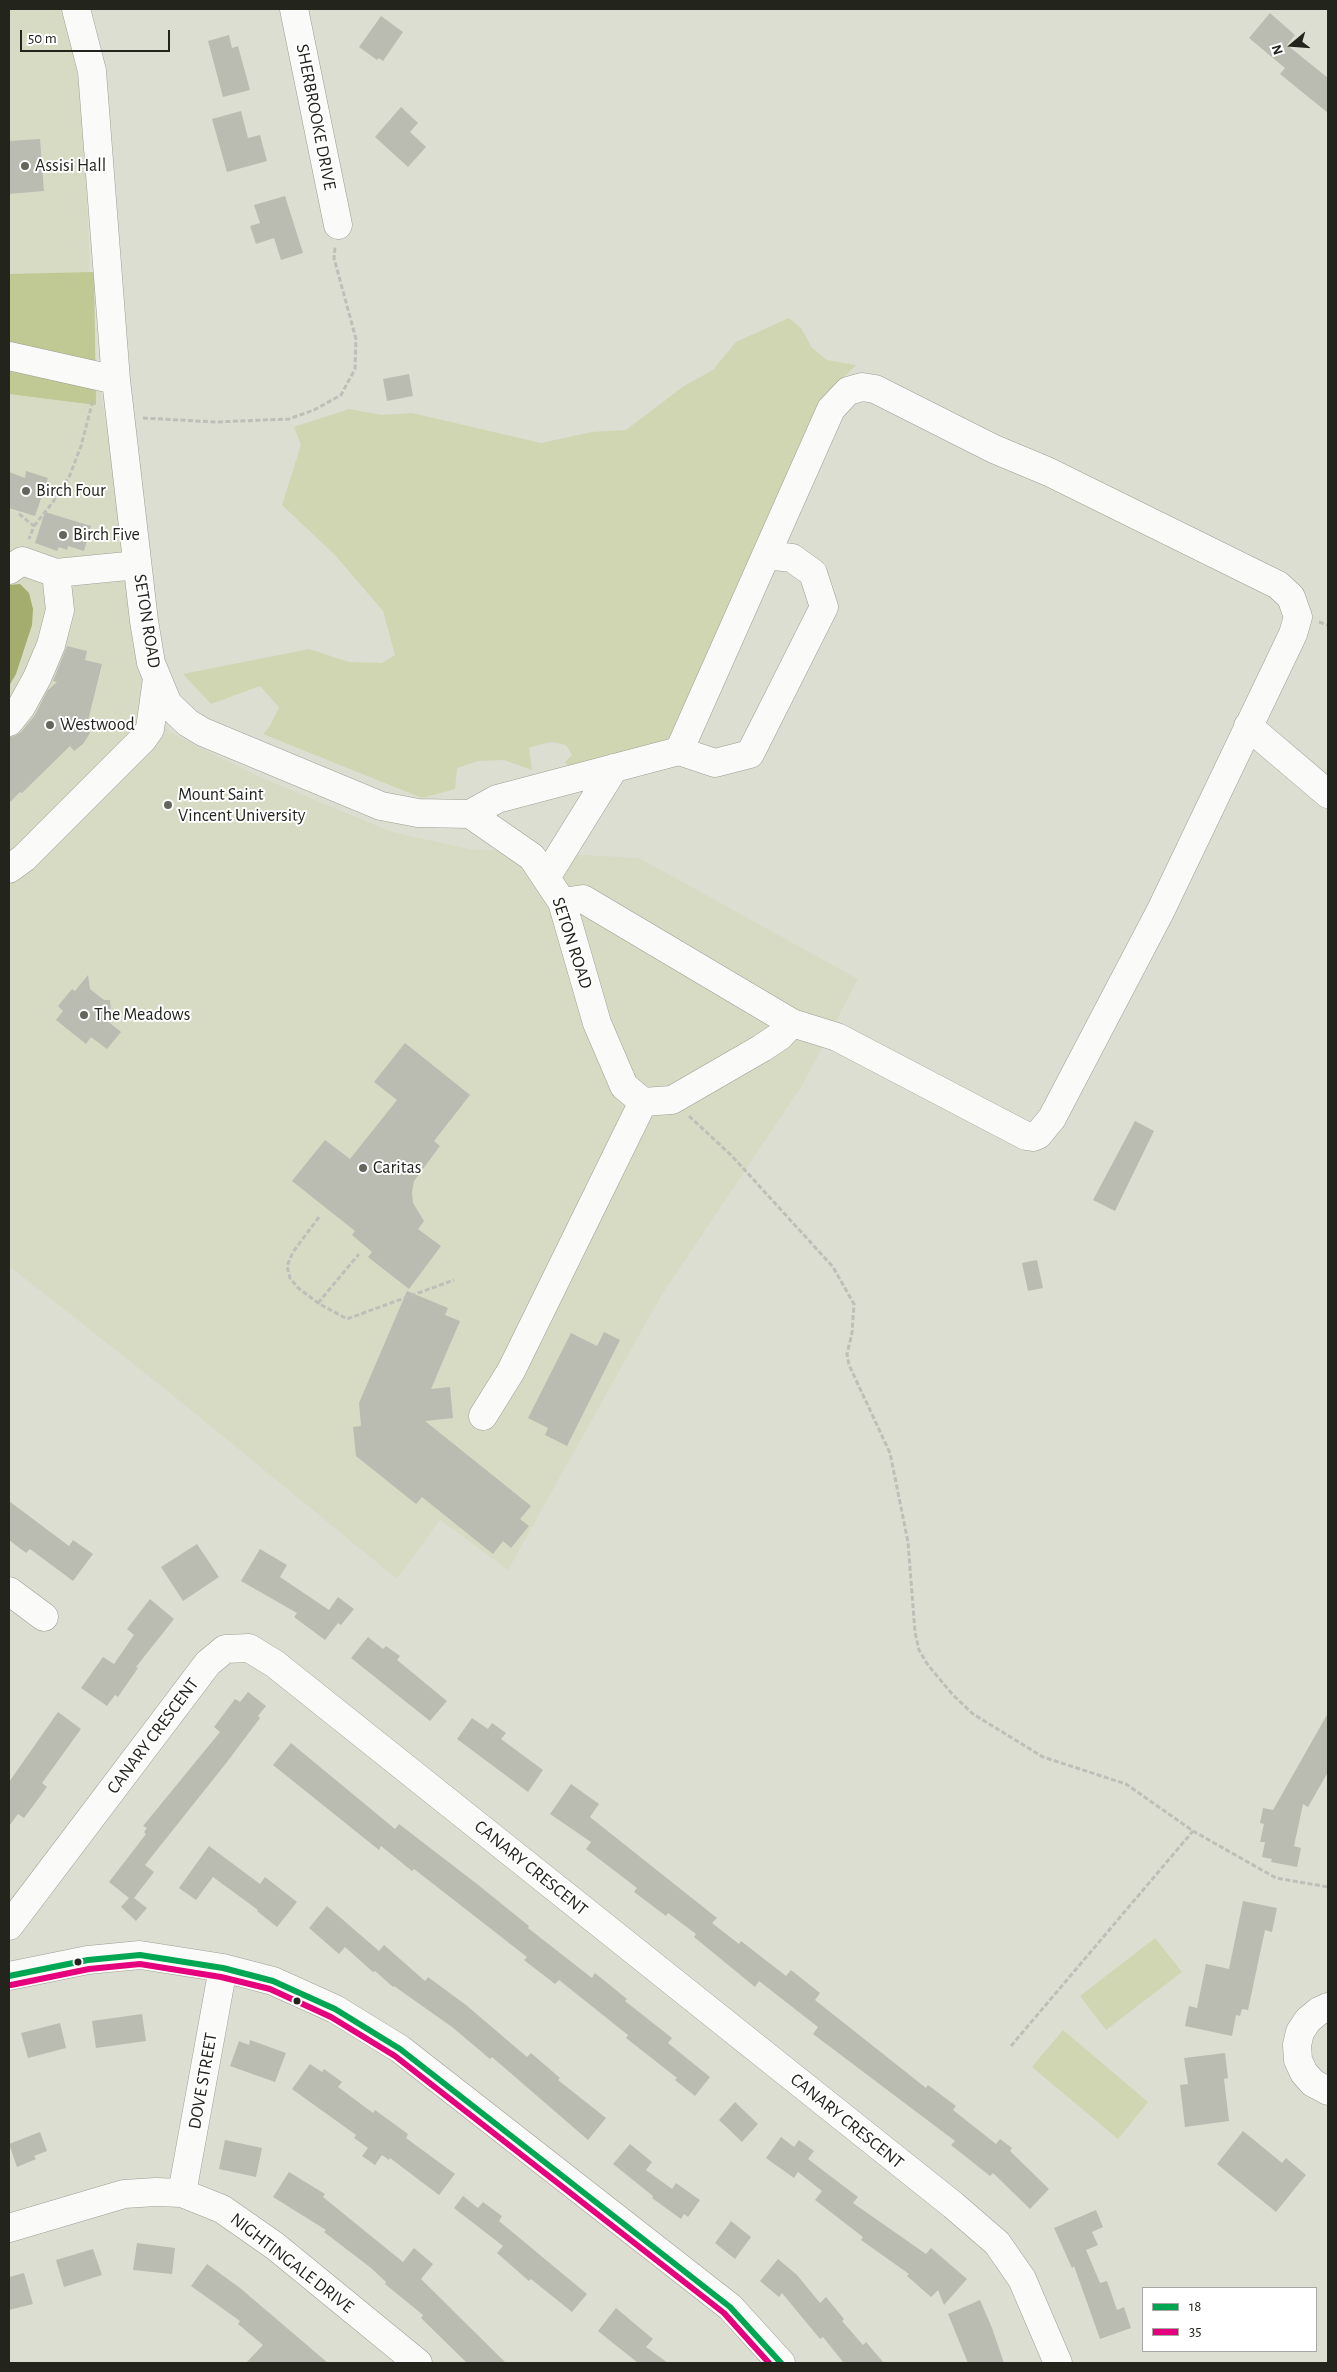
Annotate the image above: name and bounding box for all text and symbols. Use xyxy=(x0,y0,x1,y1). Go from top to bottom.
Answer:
scale bar xyxy=(22,20,172,52)
north arrow xyxy=(1267,20,1317,70)
text: 50 m xyxy=(28,31,57,46)
street label: SHERBROOKE DRIVE xyxy=(291,42,341,192)
text: N xyxy=(1270,43,1286,56)
place label: Assisi Hall xyxy=(35,155,106,177)
marker: Assisi Hall xyxy=(19,160,31,172)
place label: Birch Four xyxy=(36,480,106,502)
marker: Birch Four xyxy=(20,485,32,497)
place label: Birch Five xyxy=(73,524,140,546)
marker: Birch Five xyxy=(57,529,69,541)
street label: SETON ROAD xyxy=(129,572,165,670)
place label: Westwood xyxy=(60,714,135,736)
marker: Westwood xyxy=(44,719,56,731)
place label: Mount Saint Vincent University xyxy=(178,784,305,826)
marker: Mount Saint Vincent University xyxy=(162,799,174,811)
street label: SETON ROAD xyxy=(547,894,597,992)
place label: The Meadows xyxy=(94,1004,190,1026)
marker: The Meadows xyxy=(78,1009,90,1021)
place label: Caritas xyxy=(373,1157,421,1179)
marker: Caritas xyxy=(357,1162,369,1174)
street label: CANARY CRESCENT xyxy=(102,1674,204,1798)
street label: CANARY CRESCENT xyxy=(470,1816,592,1920)
unlabelled marker xyxy=(73,1957,83,1967)
unlabelled marker xyxy=(292,1996,302,2006)
street label: DOVE STREET xyxy=(184,2031,222,2131)
street label: CANARY CRESCENT xyxy=(786,2069,908,2173)
street label: NIGHTINGALE DRIVE xyxy=(226,2208,358,2318)
legend xyxy=(1142,2287,1317,2352)
text: 18 xyxy=(1189,2299,1201,2314)
text: 35 xyxy=(1189,2324,1201,2339)

